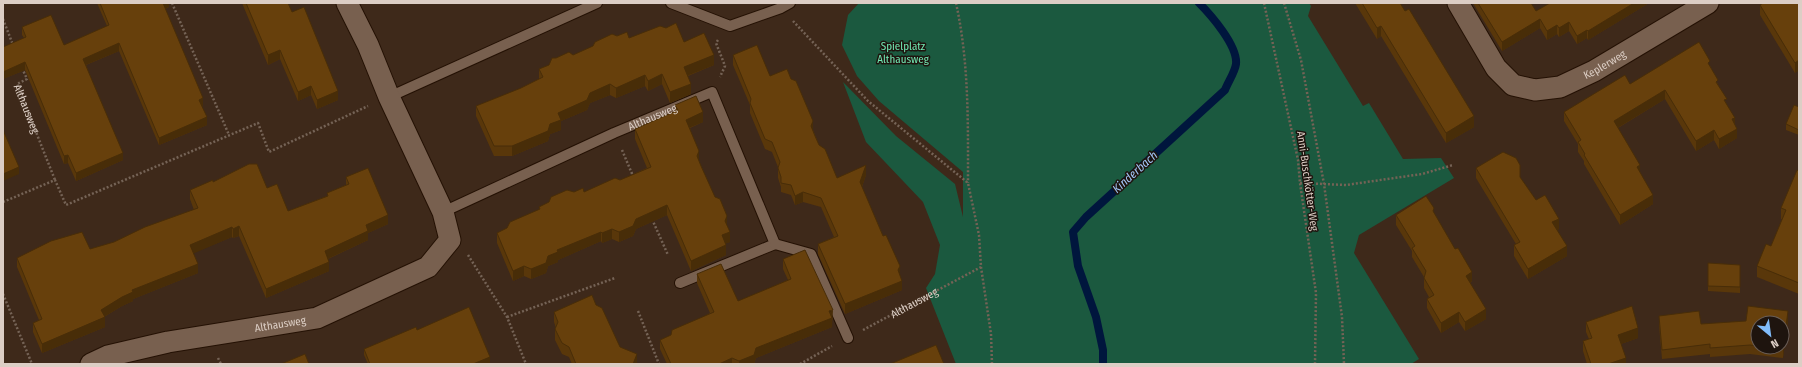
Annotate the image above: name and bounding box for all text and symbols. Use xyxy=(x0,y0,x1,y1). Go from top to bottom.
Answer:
park label: Spielplatz Althausweg xyxy=(877,40,930,66)
street label: Keplerweg xyxy=(1581,47,1629,82)
street label: Althausweg xyxy=(11,83,42,136)
street label: Althausweg xyxy=(626,101,680,133)
street label: Anni-Buschkötter-Weg xyxy=(1294,130,1321,233)
water label: Kinderbach xyxy=(1110,148,1160,196)
street label: Althausweg xyxy=(889,285,941,321)
street label: Althausweg xyxy=(254,314,308,335)
north arrow xyxy=(1750,315,1790,355)
text: N xyxy=(1769,336,1781,351)

